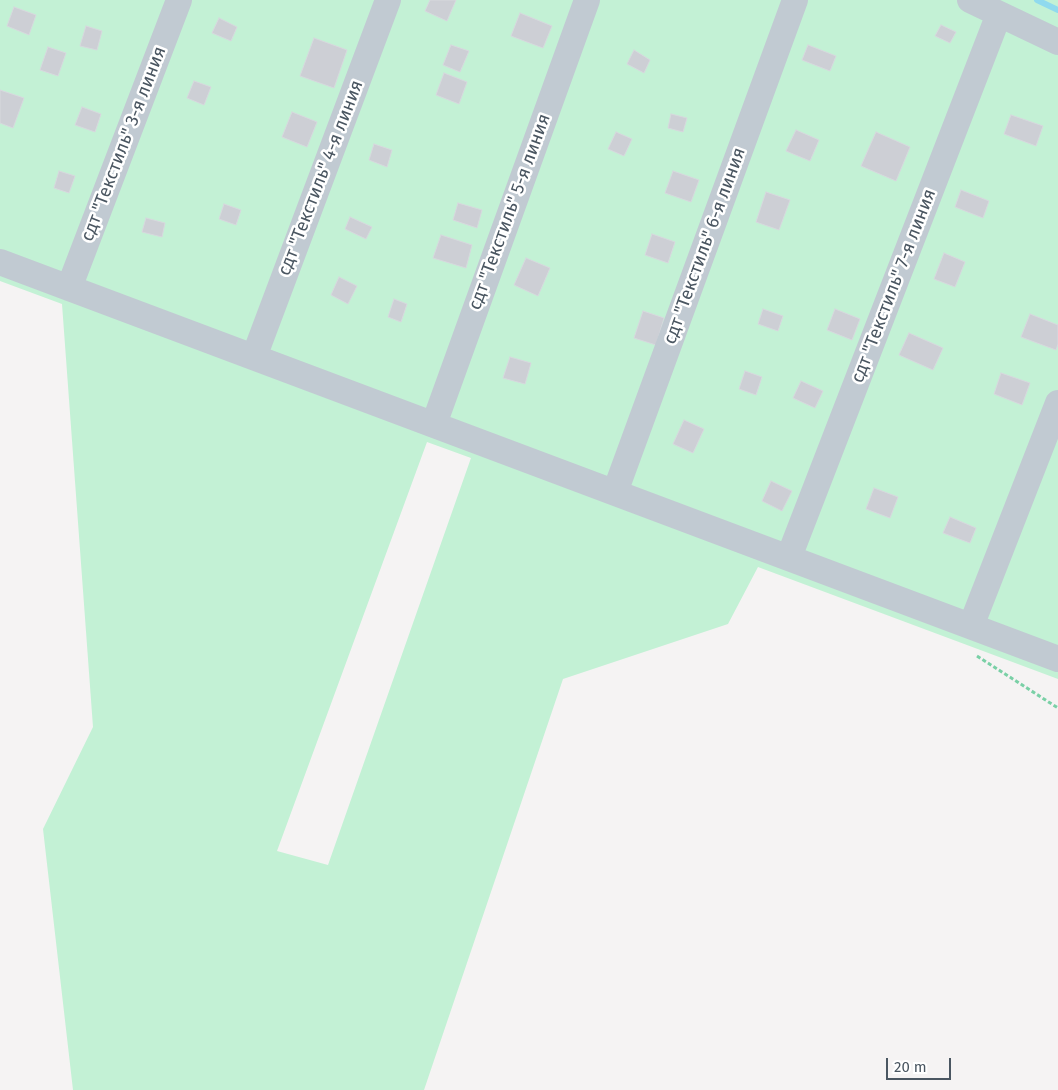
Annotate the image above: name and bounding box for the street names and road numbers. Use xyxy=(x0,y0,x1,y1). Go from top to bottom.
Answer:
street label: сдт "Текстиль" 3-я линия xyxy=(77,44,171,244)
street label: сдт "Текстиль" 4-я линия xyxy=(274,77,368,279)
street label: сдт "Текстиль" 5-я линия xyxy=(464,111,556,313)
street label: сдт "Текстиль" 6-я линия xyxy=(659,145,751,347)
street label: сдт "Текстиль" 7-я линия xyxy=(847,186,941,386)

